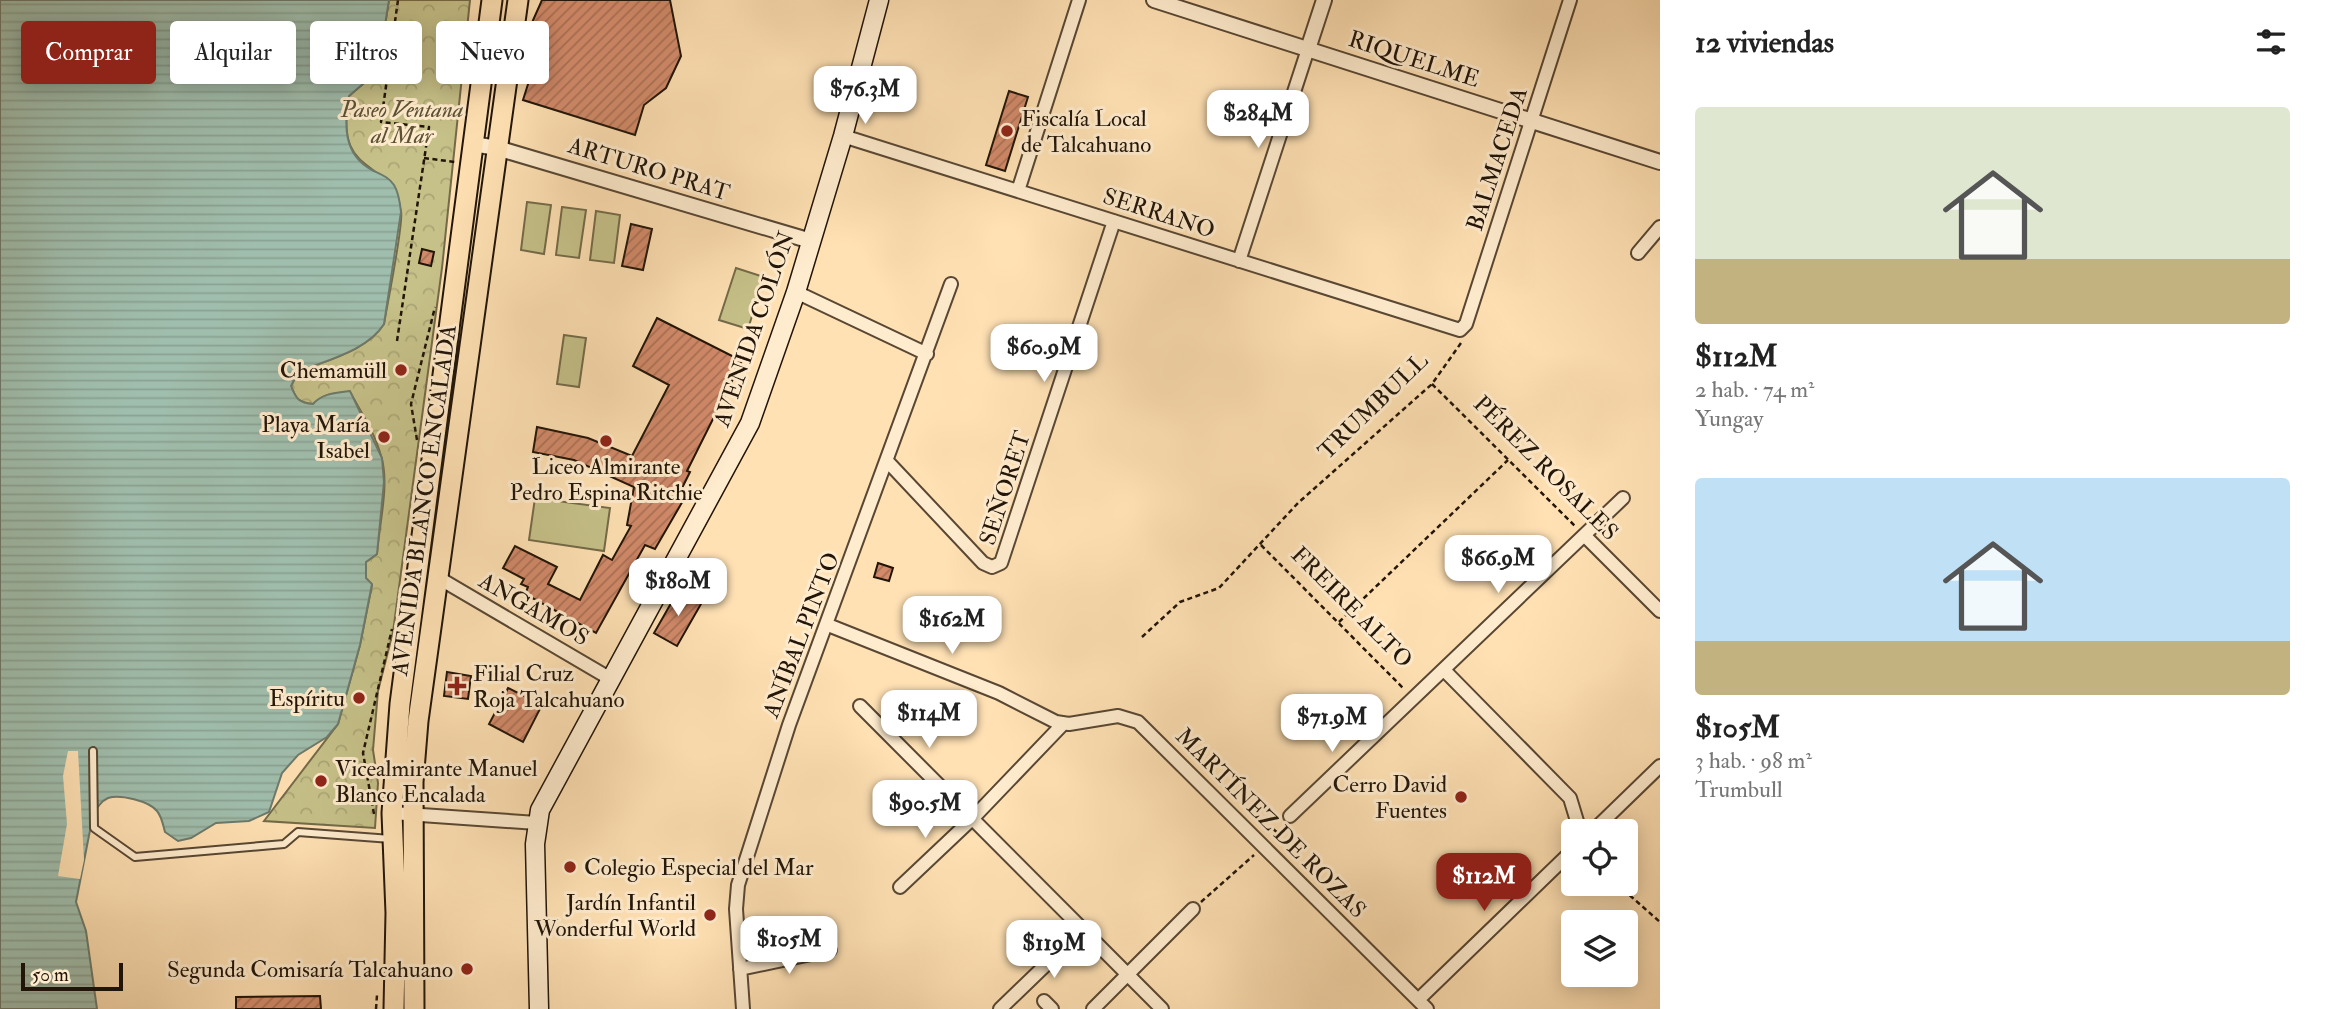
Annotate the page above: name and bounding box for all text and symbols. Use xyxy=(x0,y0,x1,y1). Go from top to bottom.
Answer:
chip: Comprar xyxy=(21,21,156,84)
chip: Alquilar xyxy=(170,21,296,84)
chip: Filtros xyxy=(310,21,422,84)
chip: Nuevo xyxy=(436,21,549,84)
icon: filters xyxy=(2252,23,2290,61)
street label: RIQUELME xyxy=(1345,24,1483,94)
text: 12 viviendas xyxy=(1695,24,1834,61)
pin: $76.3M xyxy=(808,66,922,126)
text: $76.3M xyxy=(830,74,900,103)
street label: BALMACEDA xyxy=(1460,83,1534,234)
pin: $284M xyxy=(1209,90,1307,150)
park label: Paseo Ventana al Mar xyxy=(339,95,464,150)
text: $284M xyxy=(1223,98,1293,127)
place label: Fiscalía Local de Talcahuano xyxy=(1021,104,1151,159)
marker: Fiscalía Local de Talcahuano xyxy=(999,123,1015,139)
street label: ARTURO PRAT xyxy=(564,130,733,207)
icon: home xyxy=(1930,152,2056,278)
street label: SERRANO xyxy=(1099,181,1219,245)
street label: AVENIDA COLÓN xyxy=(707,227,801,431)
street label: AVENIDA BLANCO ENCALADA xyxy=(385,322,463,678)
pin: $60.9M xyxy=(987,324,1101,384)
text: $60.9M xyxy=(1007,332,1081,361)
text: $112M xyxy=(1695,338,1778,375)
street label: TRUMBULL xyxy=(1312,346,1434,466)
place label: Chemamüll xyxy=(280,356,387,385)
marker: Chemamüll xyxy=(393,362,409,378)
text: 2 hab. · 74 m² xyxy=(1695,375,1814,404)
street label: PÉREZ ROSALES xyxy=(1467,389,1625,547)
text: Yungay xyxy=(1695,404,1763,433)
place label: Playa María Isabel xyxy=(261,410,371,465)
street label: SEÑORET xyxy=(973,427,1037,549)
marker: Playa María Isabel xyxy=(376,429,392,445)
marker: Liceo Almirante Pedro Espina Ritchie xyxy=(598,433,614,449)
place label: Liceo Almirante Pedro Espina Ritchie xyxy=(509,452,703,508)
icon: home xyxy=(1930,523,2056,649)
pin: $66.9M xyxy=(1441,536,1555,595)
street label: FREIRE ALTO xyxy=(1285,540,1419,674)
text: $66.9M xyxy=(1461,543,1535,572)
street label: ANÍBAL PINTO xyxy=(756,548,846,723)
pin: $180M xyxy=(629,558,727,618)
street label: ANGAMOS xyxy=(473,565,594,652)
text: $180M xyxy=(645,566,711,595)
pin: $162M xyxy=(903,596,1001,656)
text: $162M xyxy=(919,604,985,633)
place label: Filial Cruz Roja Talcahuano xyxy=(473,659,625,714)
marker: Filial Cruz Roja Talcahuano xyxy=(447,676,467,696)
place label: Espíritu xyxy=(269,684,345,714)
marker: Espíritu xyxy=(351,690,367,706)
pin: $114M xyxy=(880,690,978,750)
pin: $71.9M xyxy=(1275,694,1389,754)
text: $114M xyxy=(897,698,961,727)
text: $71.9M xyxy=(1297,702,1367,731)
text: $105M xyxy=(1695,709,1780,746)
street label: MARTÍNEZ DE ROZAS xyxy=(1170,722,1372,924)
text: 3 hab. · 98 m² xyxy=(1695,746,1812,775)
place label: Vicealmirante Manuel Blanco Encalada xyxy=(335,754,538,809)
place label: Cerro David Fuentes xyxy=(1332,770,1447,825)
marker: Vicealmirante Manuel Blanco Encalada xyxy=(313,773,329,789)
text: Trumbull xyxy=(1695,775,1783,804)
pin: $90.5M xyxy=(868,780,982,840)
text: $90.5M xyxy=(888,788,962,817)
marker: Cerro David Fuentes xyxy=(1453,789,1469,805)
map controls xyxy=(1561,819,1638,987)
button: locate xyxy=(1561,819,1638,896)
place label: Colegio Especial del Mar xyxy=(584,853,814,883)
pin: $112M xyxy=(1435,853,1533,913)
marker: Colegio Especial del Mar xyxy=(562,859,578,875)
text: $112M xyxy=(1452,861,1516,890)
place label: Jardín Infantil Wonderful World xyxy=(533,888,696,943)
marker: Jardín Infantil Wonderful World xyxy=(702,907,718,923)
button: layers xyxy=(1561,910,1638,987)
pin: $105M xyxy=(740,916,838,976)
pin: $119M xyxy=(1005,920,1103,980)
text: $105M xyxy=(756,924,822,953)
text: $119M xyxy=(1022,928,1086,957)
place label: Segunda Comisaría Talcahuano xyxy=(167,955,453,984)
scale bar xyxy=(21,960,122,992)
marker: Segunda Comisaría Talcahuano xyxy=(459,961,475,977)
text: 50 m xyxy=(32,963,69,987)

